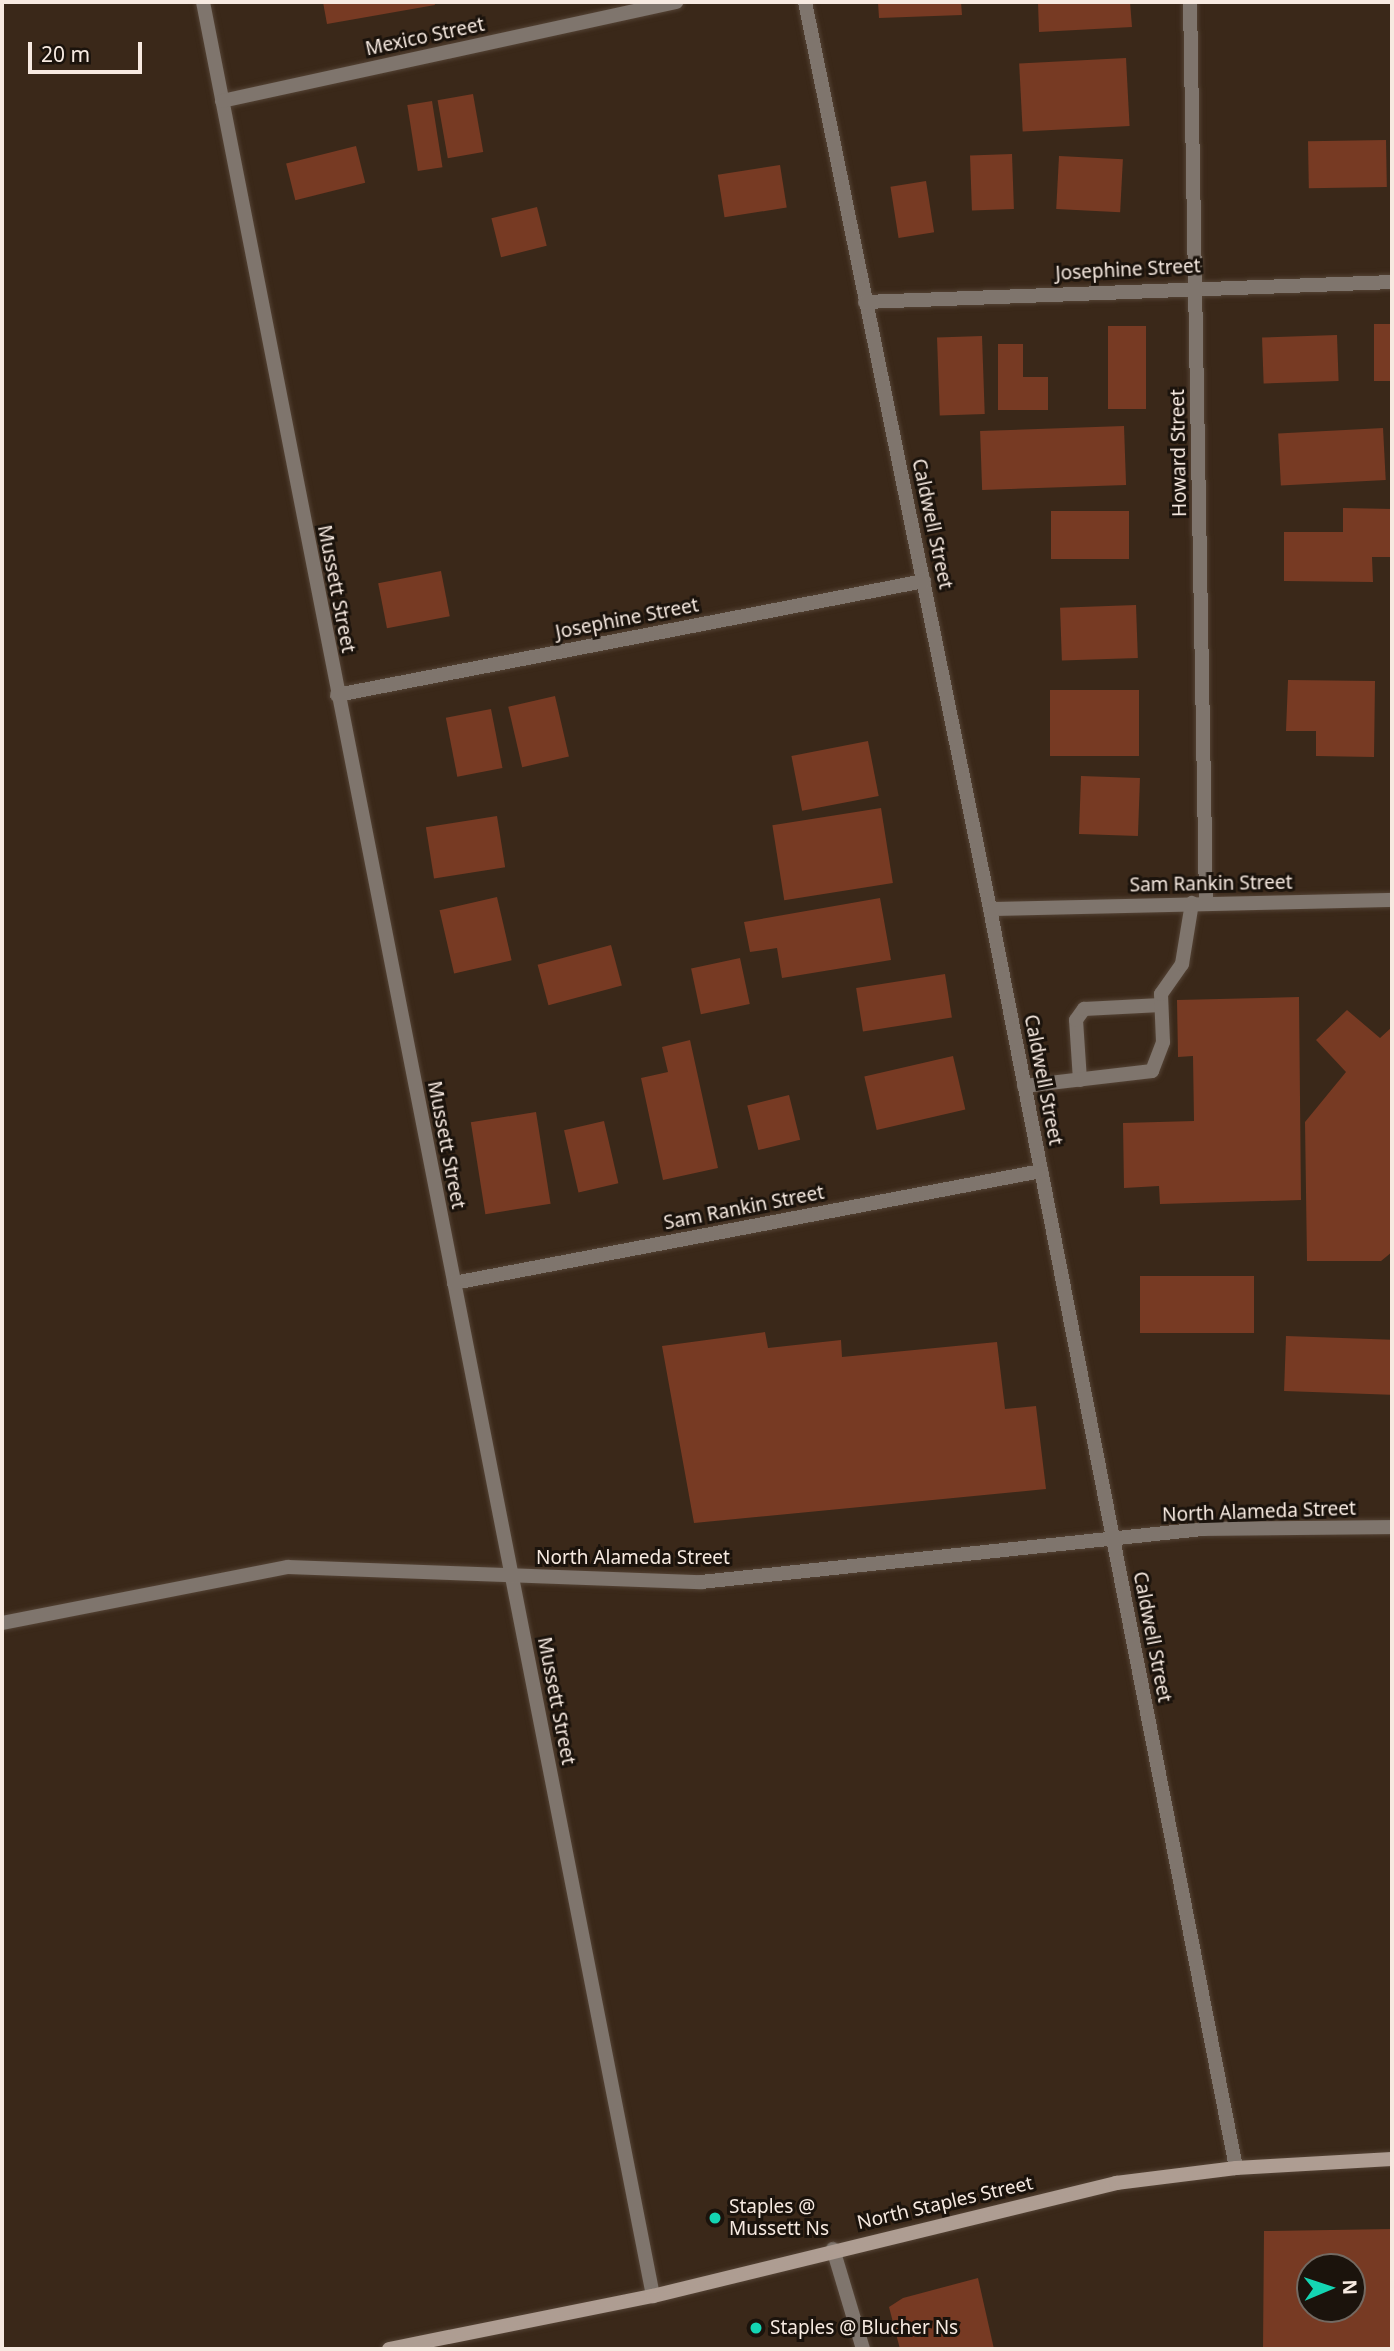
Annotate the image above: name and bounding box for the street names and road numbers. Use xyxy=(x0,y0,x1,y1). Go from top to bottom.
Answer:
street label: Mexico Street xyxy=(363,13,487,61)
street label: Josephine Street xyxy=(1055,255,1201,285)
street label: Howard Street xyxy=(1166,389,1192,517)
street label: Caldwell Street xyxy=(907,457,957,591)
street label: Mussett Street xyxy=(312,523,360,655)
street label: Josephine Street xyxy=(554,594,700,644)
street label: Sam Rankin Street xyxy=(1129,871,1293,897)
street label: Caldwell Street xyxy=(1019,1013,1067,1147)
street label: Mussett Street xyxy=(422,1079,470,1211)
street label: Sam Rankin Street xyxy=(662,1181,826,1235)
street label: North Alameda Street xyxy=(1162,1497,1356,1527)
street label: North Alameda Street xyxy=(536,1547,730,1569)
street label: Caldwell Street xyxy=(1128,1570,1176,1704)
street label: Mussett Street xyxy=(532,1635,580,1767)
street label: North Staples Street xyxy=(855,2172,1035,2234)

